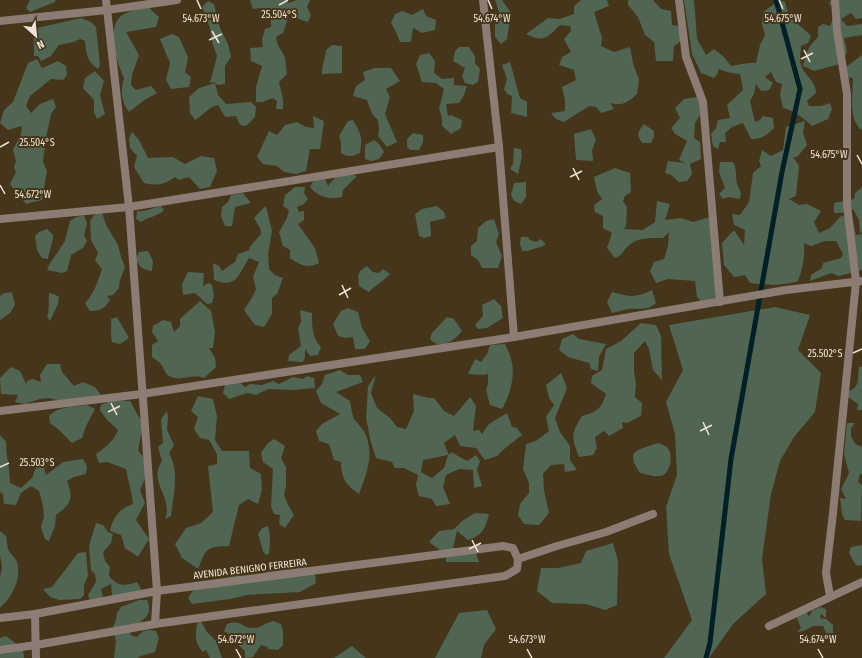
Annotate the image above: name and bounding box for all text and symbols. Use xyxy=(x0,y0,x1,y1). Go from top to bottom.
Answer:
text: 25.504°S xyxy=(261,9,297,21)
text: 54.673°W xyxy=(183,13,220,25)
text: 54.674°W xyxy=(474,13,511,25)
text: 54.675°W xyxy=(765,13,802,25)
north arrow xyxy=(16,16,56,56)
text: N xyxy=(34,37,46,52)
text: 25.504°S xyxy=(19,137,55,149)
text: 54.675°W xyxy=(811,149,848,161)
text: 54.672°W xyxy=(15,189,52,201)
text: 25.502°S xyxy=(808,348,843,360)
text: 25.503°S xyxy=(19,457,55,469)
street label: AVENIDA BENIGNO FERREIRA xyxy=(193,556,308,582)
text: 54.672°W xyxy=(218,634,255,646)
text: 54.673°W xyxy=(509,634,546,646)
text: 54.674°W xyxy=(800,634,837,646)

